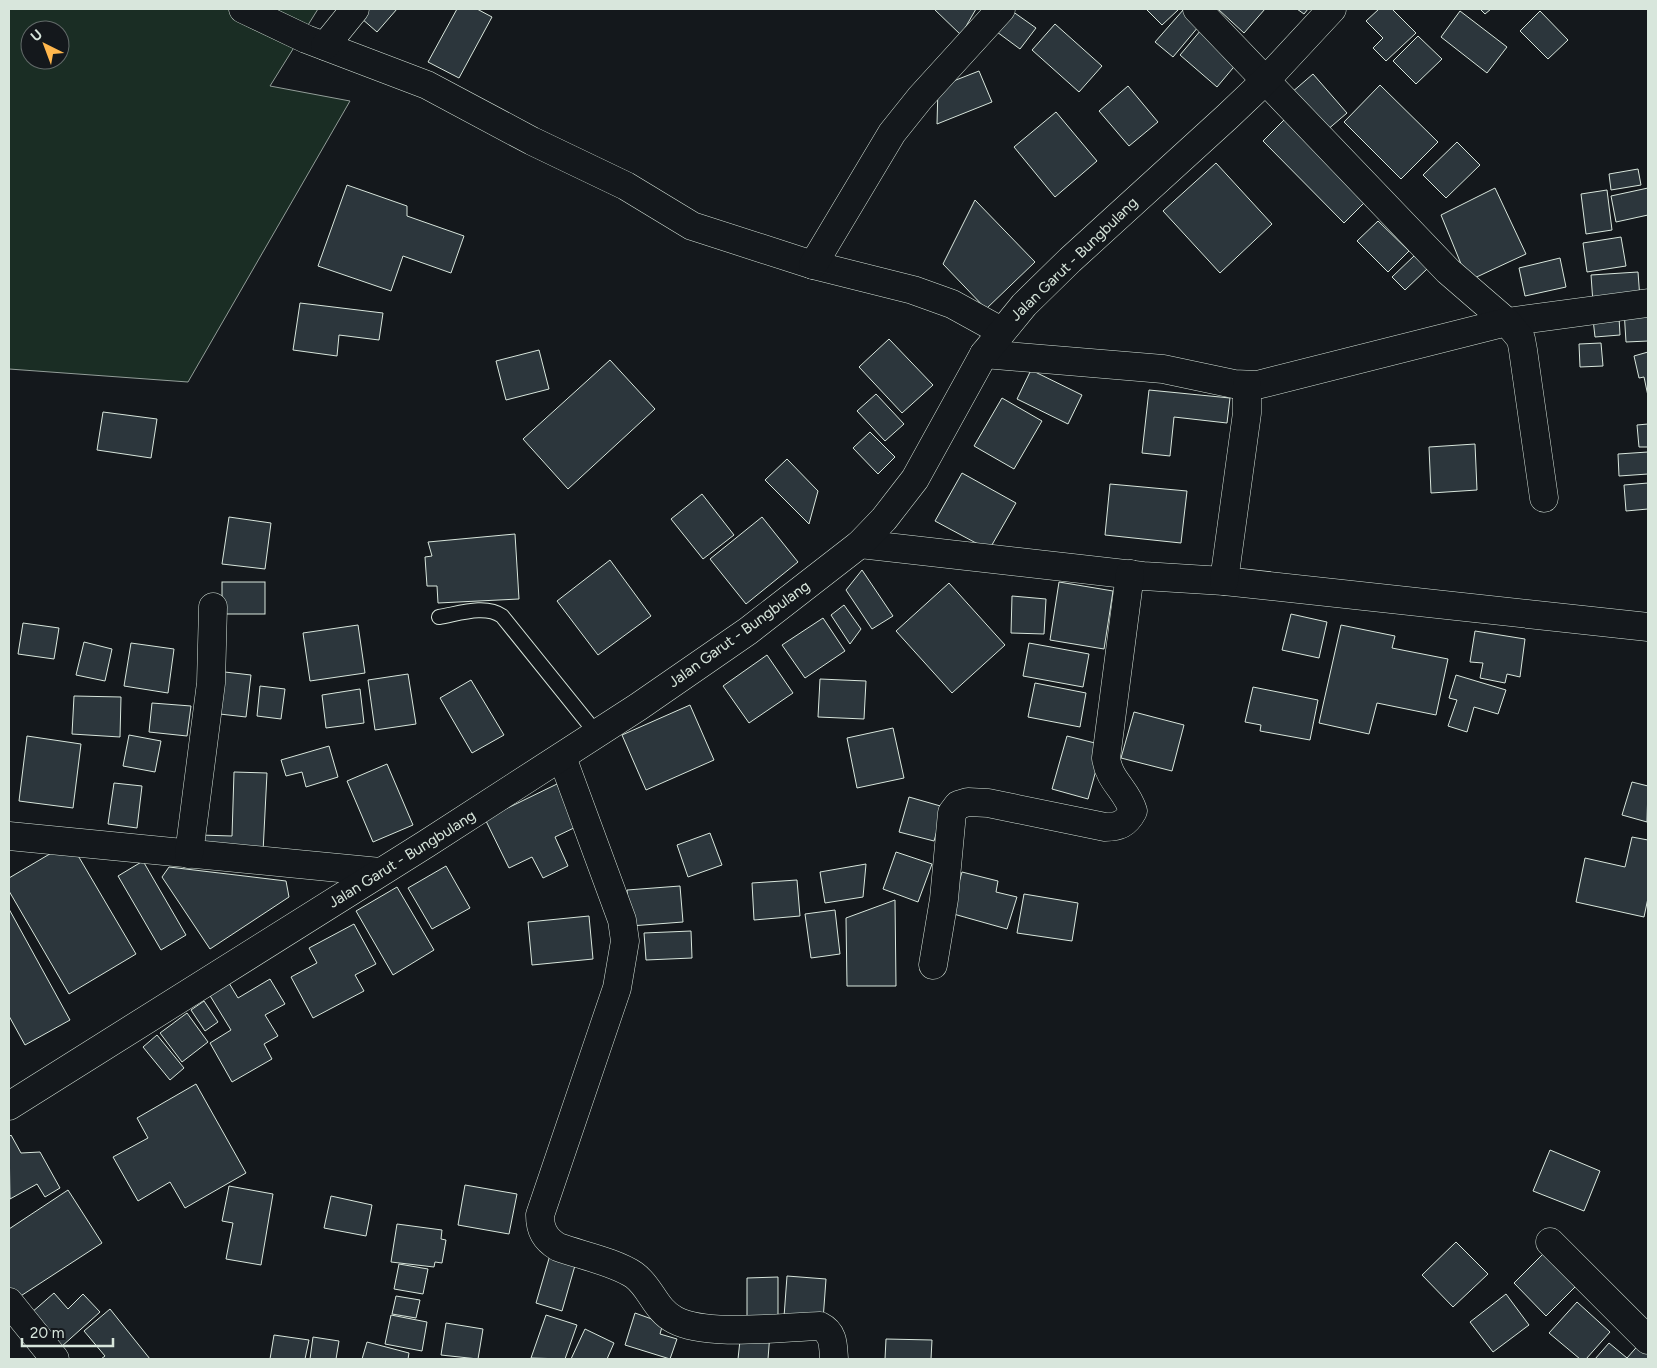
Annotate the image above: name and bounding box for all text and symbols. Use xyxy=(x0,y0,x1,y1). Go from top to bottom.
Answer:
north arrow xyxy=(20,20,70,70)
text: U xyxy=(27,26,46,45)
street label: Jalan Garut - Bungbulang xyxy=(1007,193,1141,325)
street label: Jalan Garut - Bungbulang xyxy=(665,577,813,691)
street label: Jalan Garut - Bungbulang xyxy=(325,806,479,912)
scale bar xyxy=(22,1316,114,1348)
text: 20 m xyxy=(30,1324,64,1342)

